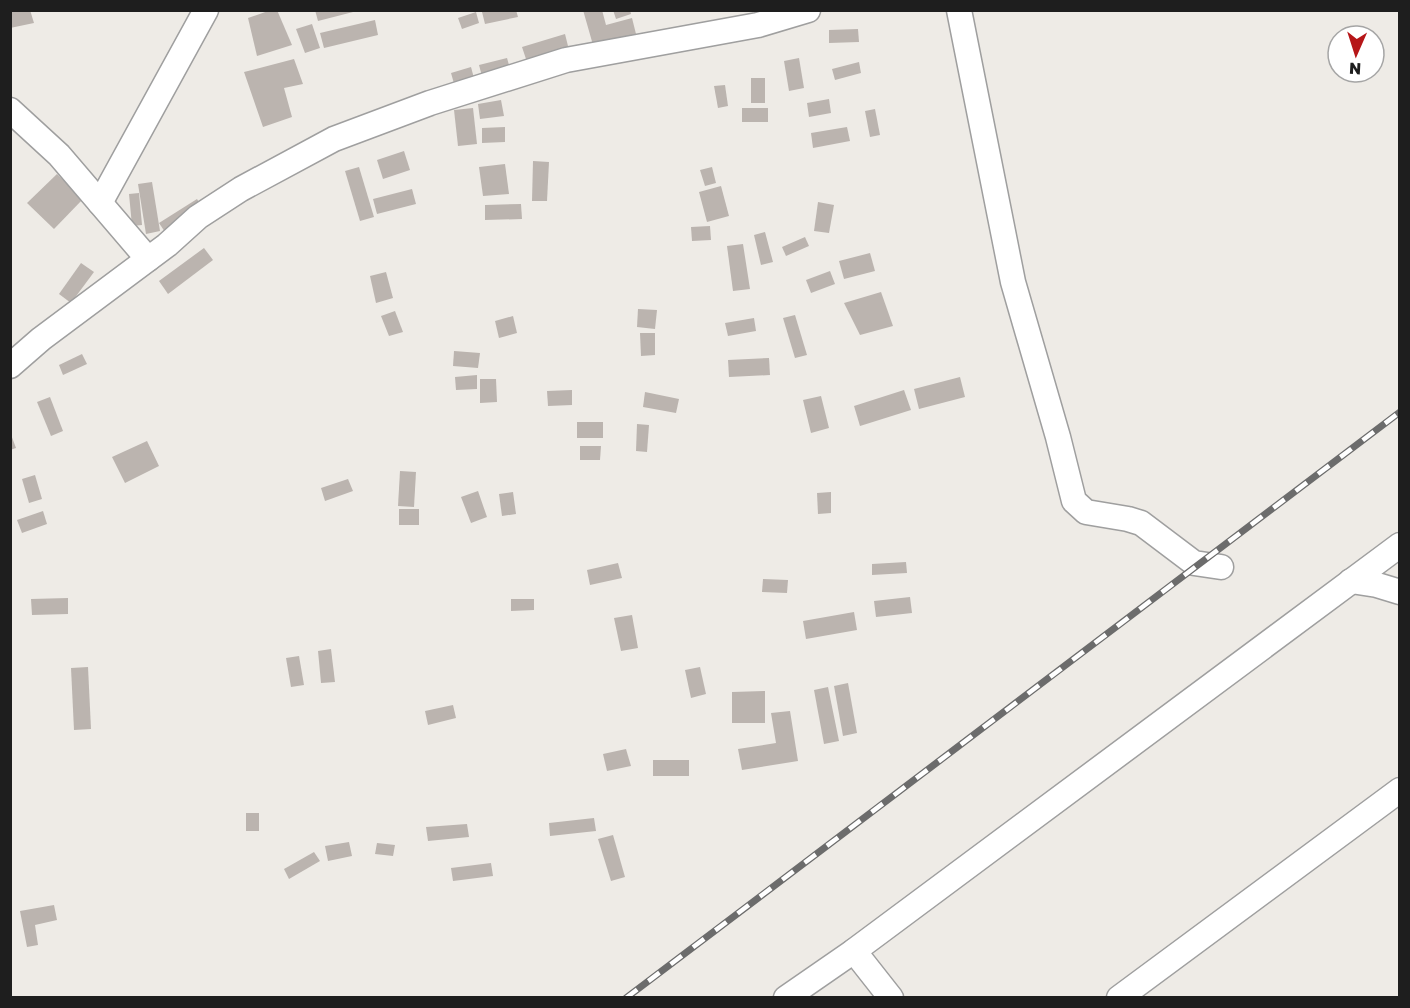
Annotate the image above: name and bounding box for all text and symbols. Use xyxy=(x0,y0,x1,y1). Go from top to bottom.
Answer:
north arrow xyxy=(1326,24,1386,84)
text: N xyxy=(1349,59,1362,79)

